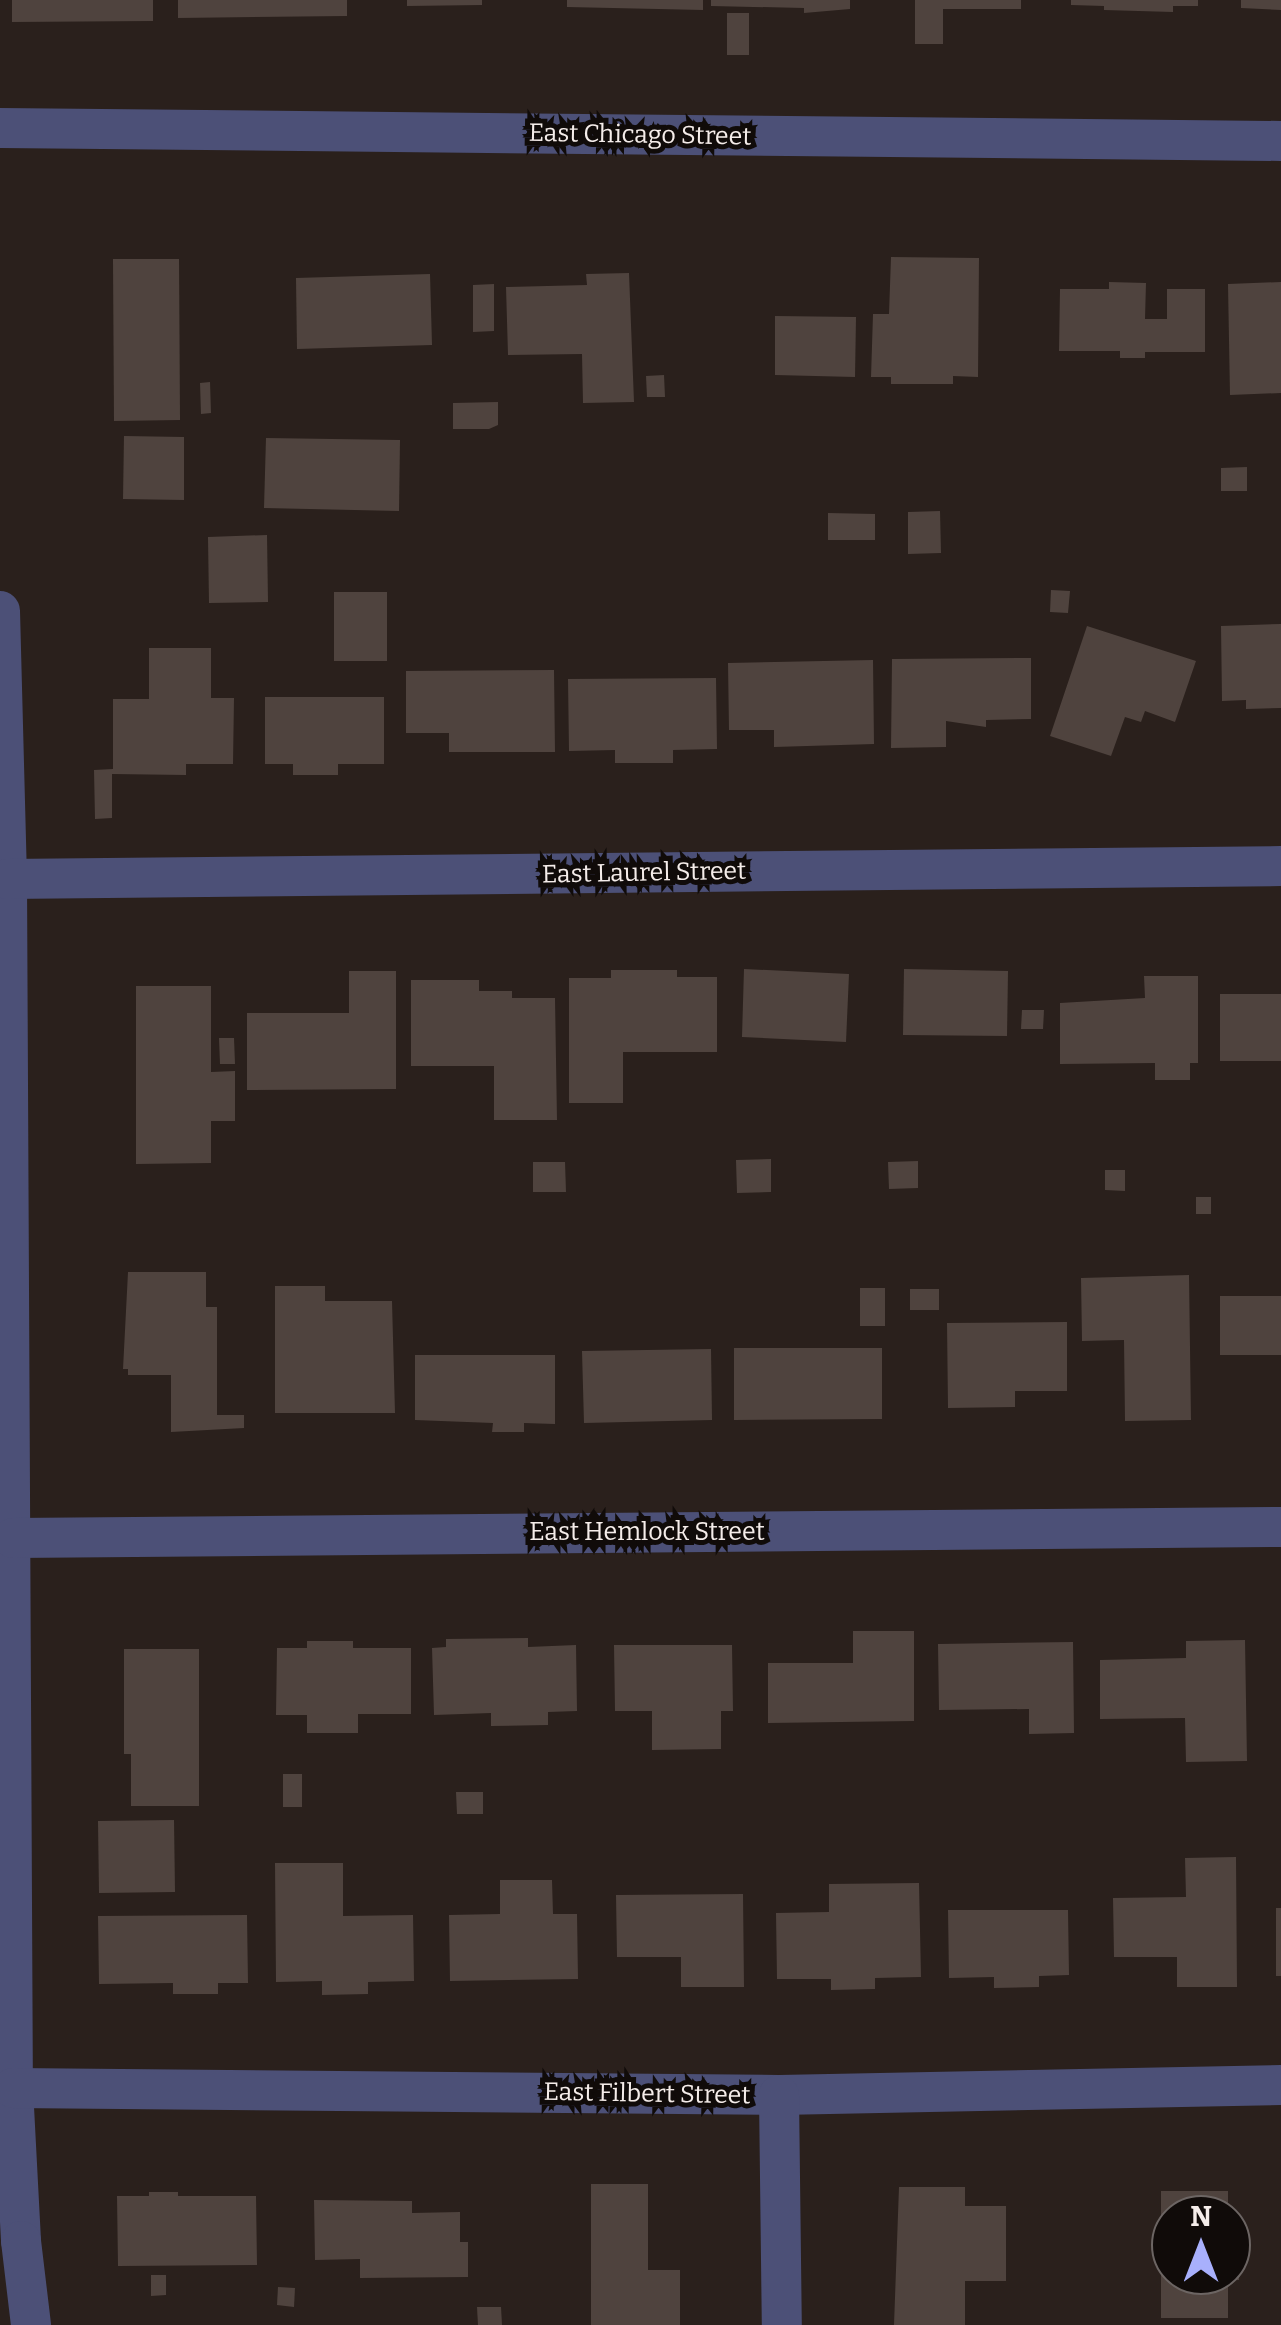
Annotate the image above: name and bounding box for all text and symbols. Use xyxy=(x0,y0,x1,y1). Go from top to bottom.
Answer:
street label: East Chicago Street xyxy=(528,118,752,152)
street label: East Laurel Street xyxy=(542,856,746,890)
street label: East Hemlock Street xyxy=(529,1517,765,1547)
street label: East Filbert Street xyxy=(543,2077,751,2111)
north arrow xyxy=(1151,2195,1251,2295)
text: N xyxy=(1190,2200,1212,2233)

